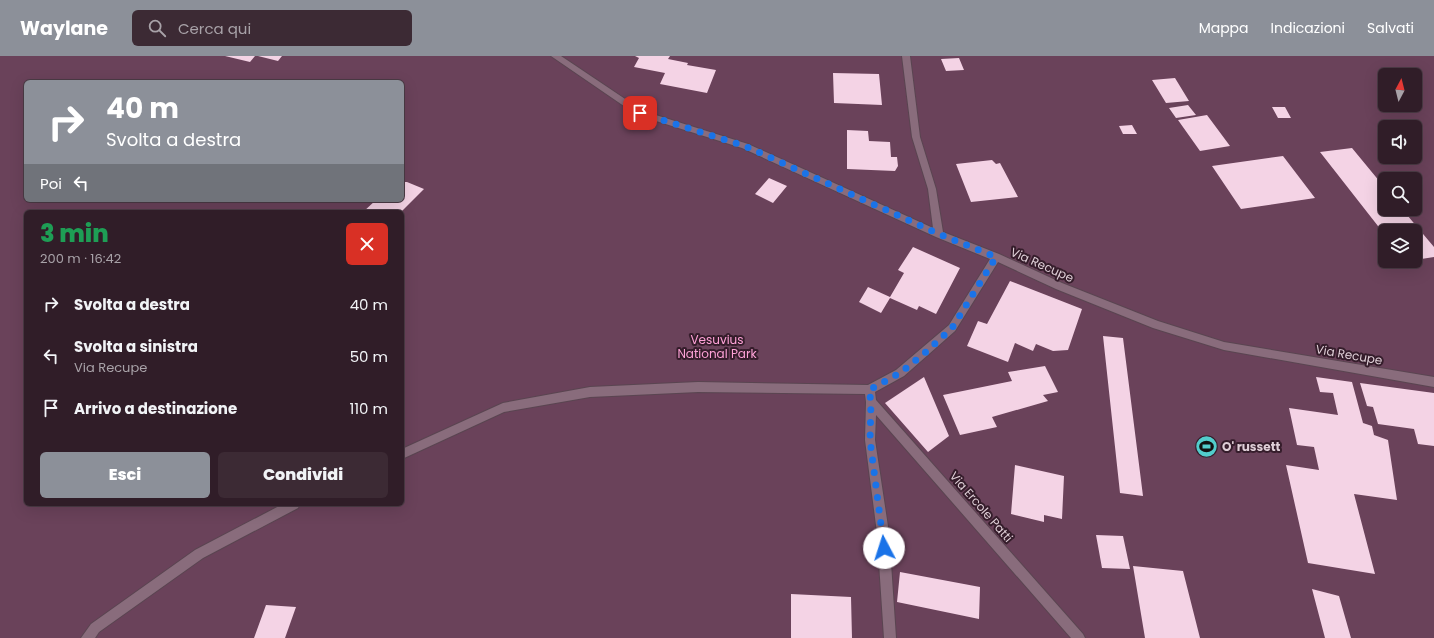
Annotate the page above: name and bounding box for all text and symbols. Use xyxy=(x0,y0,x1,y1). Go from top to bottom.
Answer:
search box xyxy=(132,10,412,46)
text: Waylane xyxy=(20,15,108,42)
icon: search xyxy=(146,17,168,39)
text: Cerca qui xyxy=(178,18,251,39)
text: Mappa xyxy=(1199,18,1249,38)
text: Indicazioni xyxy=(1271,18,1345,38)
text: Salvati xyxy=(1367,18,1414,38)
north arrow xyxy=(1378,68,1422,112)
map controls xyxy=(1378,68,1422,268)
text: 40 m xyxy=(106,89,179,128)
icon: right xyxy=(40,96,92,148)
pin xyxy=(623,96,657,130)
icon: arrive xyxy=(629,102,651,124)
button: sound xyxy=(1378,120,1422,164)
text: Svolta a destra xyxy=(106,127,241,152)
icon: left xyxy=(70,172,92,194)
button: search xyxy=(1378,172,1422,216)
text: Poi xyxy=(40,173,62,194)
text: 3 min xyxy=(40,217,109,250)
button: close xyxy=(346,223,388,265)
button: layers xyxy=(1378,224,1422,268)
street label: Via Recupe xyxy=(1008,243,1077,286)
text: 200 m · 16:42 xyxy=(40,249,121,268)
icon: right xyxy=(40,293,62,315)
text: Svolta a destra xyxy=(74,294,190,315)
text: 40 m xyxy=(350,294,388,315)
park label: Vesuvius National Park xyxy=(677,331,757,362)
text: Svolta a sinistra xyxy=(74,336,198,357)
street label: Via Recupe xyxy=(1314,340,1384,369)
icon: left xyxy=(40,345,62,367)
text: 50 m xyxy=(350,346,388,367)
text: Via Recupe xyxy=(74,358,147,377)
icon: arrive xyxy=(40,397,62,419)
text: Arrivo a destinazione xyxy=(74,398,237,419)
text: 110 m xyxy=(350,398,388,419)
sports icon: O' russett xyxy=(1194,434,1220,460)
place label: O' russett xyxy=(1222,438,1281,455)
button: Esci xyxy=(40,452,210,498)
button: Condividi xyxy=(218,452,388,498)
street label: Via Ercole Patti xyxy=(946,468,1017,546)
position arrow xyxy=(863,527,905,569)

